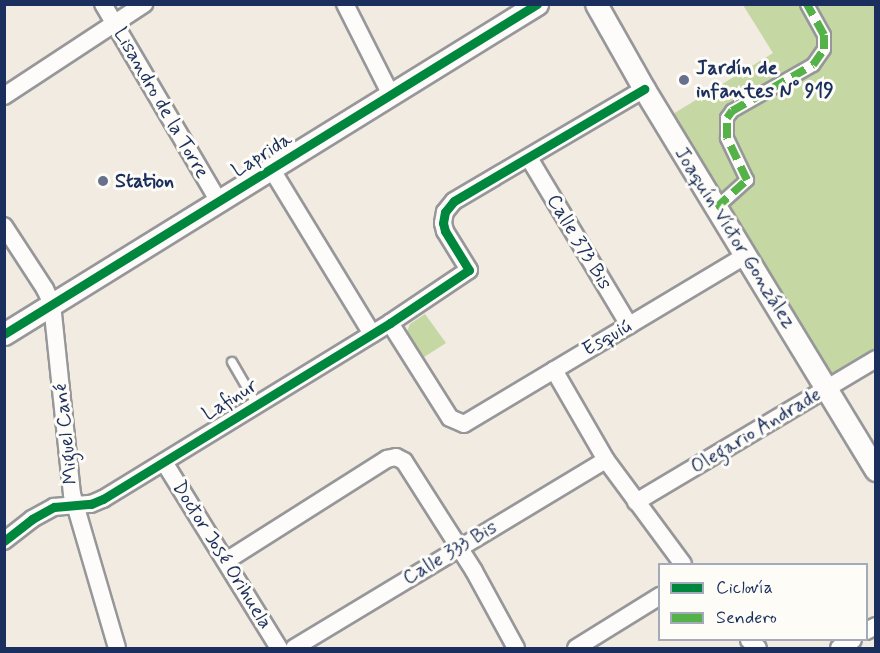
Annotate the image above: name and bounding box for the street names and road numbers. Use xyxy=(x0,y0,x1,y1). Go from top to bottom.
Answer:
street label: Lisandro de la Torre xyxy=(108,23,214,183)
street label: Laprida xyxy=(227,127,297,183)
street label: Joaquín Víctor González xyxy=(670,144,800,332)
street label: Calle 373 Bis xyxy=(541,190,617,294)
street label: Esquiú xyxy=(578,314,636,362)
street label: Lafinur xyxy=(198,374,262,426)
street label: Miguel Cané xyxy=(49,382,83,486)
street label: Olegario Andrade xyxy=(687,383,825,479)
street label: Doctor José Orihuela xyxy=(166,475,278,635)
street label: Calle 333 Bis xyxy=(399,516,501,590)

